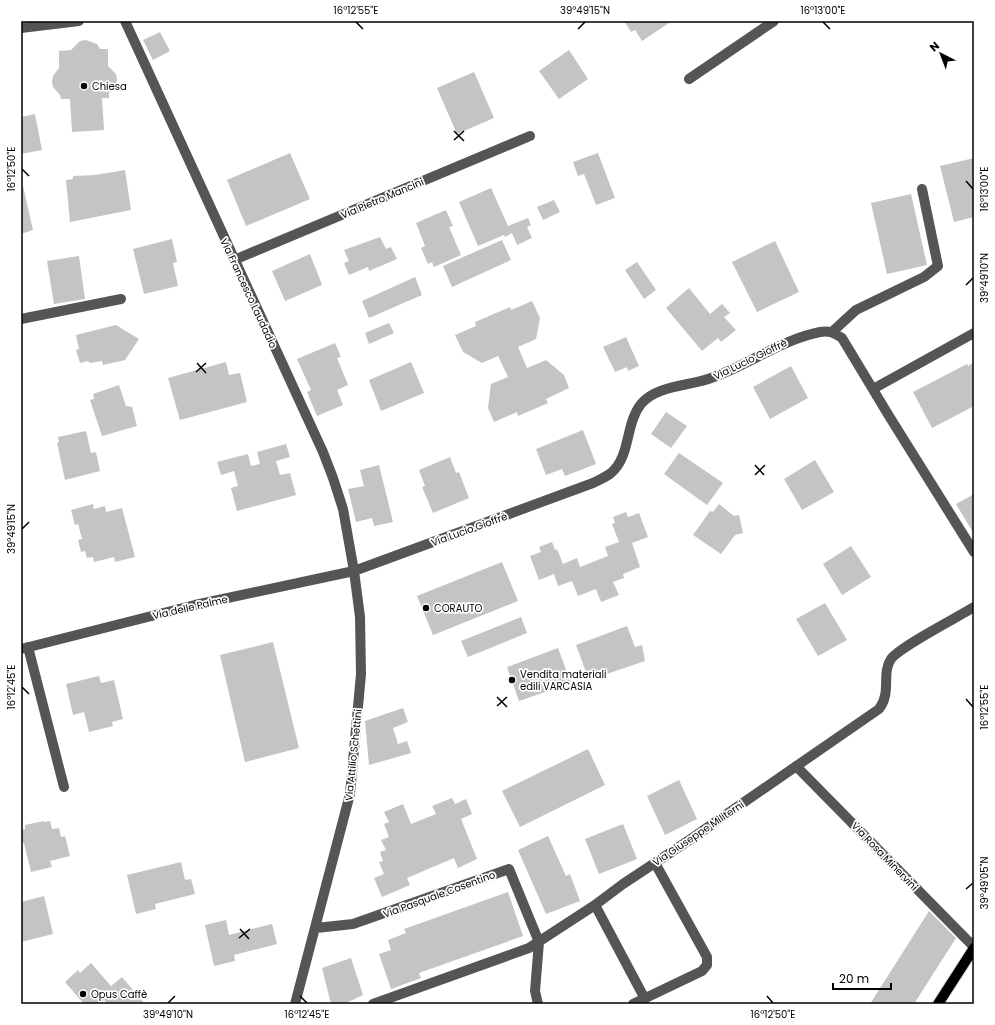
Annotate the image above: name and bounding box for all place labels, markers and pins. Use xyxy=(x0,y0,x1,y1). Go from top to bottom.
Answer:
place label: Chiesa xyxy=(92,79,127,94)
marker: Chiesa xyxy=(79,81,89,91)
place label: CORAUTO xyxy=(434,601,483,616)
marker: CORAUTO xyxy=(421,603,431,613)
place label: Vendita materiali edili VARCASIA xyxy=(520,667,606,694)
marker: Vendita materiali edili VARCASIA xyxy=(507,675,517,685)
place label: Opus Caffè xyxy=(91,987,147,1002)
marker: Opus Caffè xyxy=(78,989,88,999)

